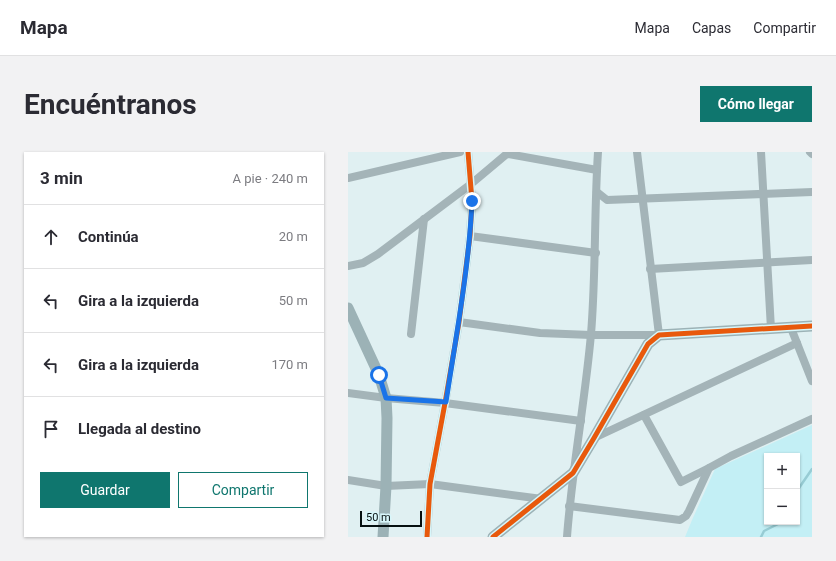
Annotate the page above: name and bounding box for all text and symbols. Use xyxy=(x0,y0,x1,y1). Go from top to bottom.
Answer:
text: Mapa xyxy=(20,16,68,39)
text: Mapa xyxy=(635,20,670,36)
text: Capas xyxy=(692,20,731,36)
text: Compartir xyxy=(753,20,816,36)
button: Cómo llegar xyxy=(700,86,812,122)
text: Encuéntranos xyxy=(24,88,197,121)
text: 3 min xyxy=(40,168,83,188)
text: A pie · 240 m xyxy=(233,171,308,186)
route end xyxy=(463,192,481,210)
icon: ahead xyxy=(40,226,62,248)
text: Continúa xyxy=(78,228,139,246)
text: 20 m xyxy=(279,229,308,244)
icon: left xyxy=(40,290,62,312)
text: Gira a la izquierda xyxy=(78,292,199,310)
text: 50 m xyxy=(279,293,308,308)
icon: left xyxy=(40,354,62,376)
text: Gira a la izquierda xyxy=(78,356,199,374)
text: 170 m xyxy=(271,357,308,372)
route start xyxy=(370,366,388,384)
icon: arrive xyxy=(40,418,62,440)
text: Llegada al destino xyxy=(78,420,201,438)
map controls xyxy=(764,453,800,525)
button: + xyxy=(764,453,800,489)
button: Guardar xyxy=(40,472,170,508)
button: Compartir xyxy=(178,472,308,508)
button: − xyxy=(764,489,800,525)
scale bar xyxy=(360,509,422,528)
text: 50 m xyxy=(366,511,391,524)

